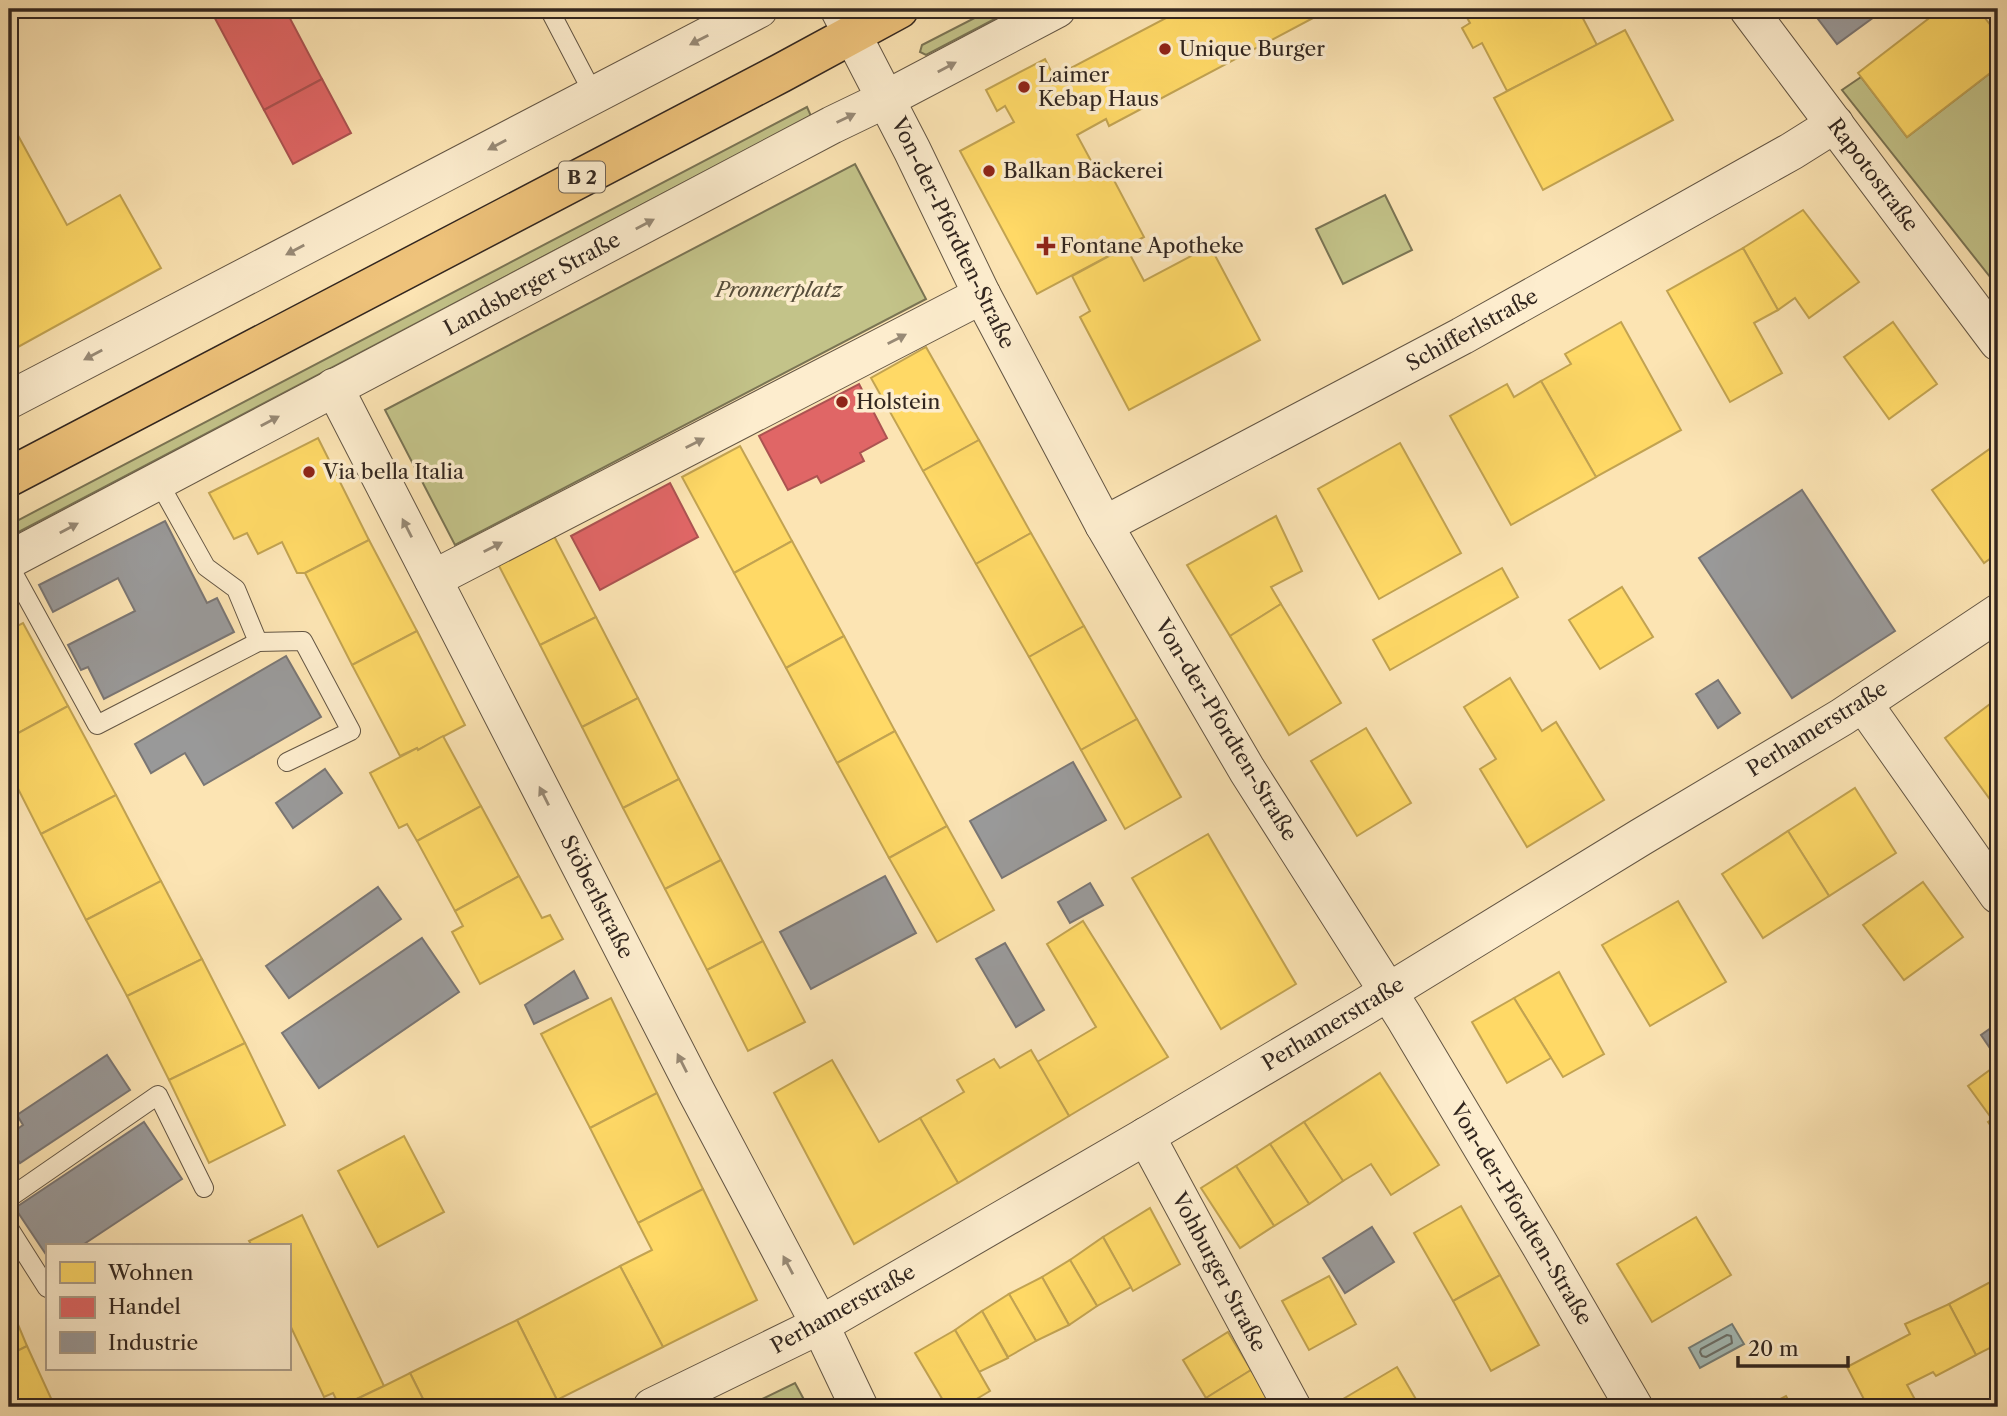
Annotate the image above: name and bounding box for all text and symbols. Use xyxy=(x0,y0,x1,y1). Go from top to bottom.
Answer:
one-way arrow xyxy=(689,35,709,46)
place label: Unique Burger xyxy=(1179,36,1325,61)
marker: Unique Burger xyxy=(1157,41,1173,57)
one-way arrow xyxy=(937,61,957,73)
place label: Laimer Kebap Haus xyxy=(1038,62,1159,111)
marker: Laimer Kebap Haus xyxy=(1016,79,1032,95)
street label: Von-der-Pfordten-Straße xyxy=(886,112,1020,353)
one-way arrow xyxy=(836,113,856,124)
street label: Rapotostraße xyxy=(1823,113,1924,236)
one-way arrow xyxy=(487,140,507,151)
place label: Balkan Bäckerei xyxy=(1003,158,1163,183)
road number: B 2 xyxy=(559,162,605,192)
marker: Balkan Bäckerei xyxy=(981,163,997,179)
one-way arrow xyxy=(635,219,655,230)
street label: Landsberger Straße xyxy=(439,227,624,341)
place label: Fontane Apotheke xyxy=(1060,233,1244,258)
marker: Fontane Apotheke xyxy=(1038,238,1054,254)
one-way arrow xyxy=(285,245,305,256)
park label: Pronnerplatz xyxy=(714,277,844,302)
street label: Schifferlstraße xyxy=(1402,283,1542,376)
one-way arrow xyxy=(888,333,908,345)
one-way arrow xyxy=(83,349,103,361)
place label: Holstein xyxy=(856,389,940,414)
marker: Holstein xyxy=(834,394,850,410)
one-way arrow xyxy=(260,416,280,427)
one-way arrow xyxy=(685,437,705,449)
place label: Via bella Italia xyxy=(322,459,465,484)
marker: Via bella Italia xyxy=(301,464,317,480)
one-way arrow xyxy=(401,518,412,538)
one-way arrow xyxy=(59,522,79,534)
one-way arrow xyxy=(483,542,503,553)
street label: Von-der-Pfordten-Straße xyxy=(1150,613,1303,845)
street label: Perhamerstraße xyxy=(1742,675,1892,782)
one-way arrow xyxy=(539,786,550,806)
street label: Stöberlstraße xyxy=(556,831,639,963)
street label: Perhamerstraße xyxy=(1257,971,1408,1076)
one-way arrow xyxy=(677,1053,688,1073)
street label: Von-der-Pfordten-Straße xyxy=(1445,1097,1598,1329)
street label: Vohburger Straße xyxy=(1166,1187,1272,1356)
legend xyxy=(46,1244,290,1370)
one-way arrow xyxy=(782,1255,794,1275)
street label: Perhamerstraße xyxy=(766,1259,919,1359)
text: Wohnen xyxy=(107,1260,193,1285)
text: Handel xyxy=(108,1294,181,1319)
scale bar xyxy=(1738,1325,1848,1369)
text: Industrie xyxy=(108,1330,198,1355)
text: 20 m xyxy=(1748,1336,1799,1361)

